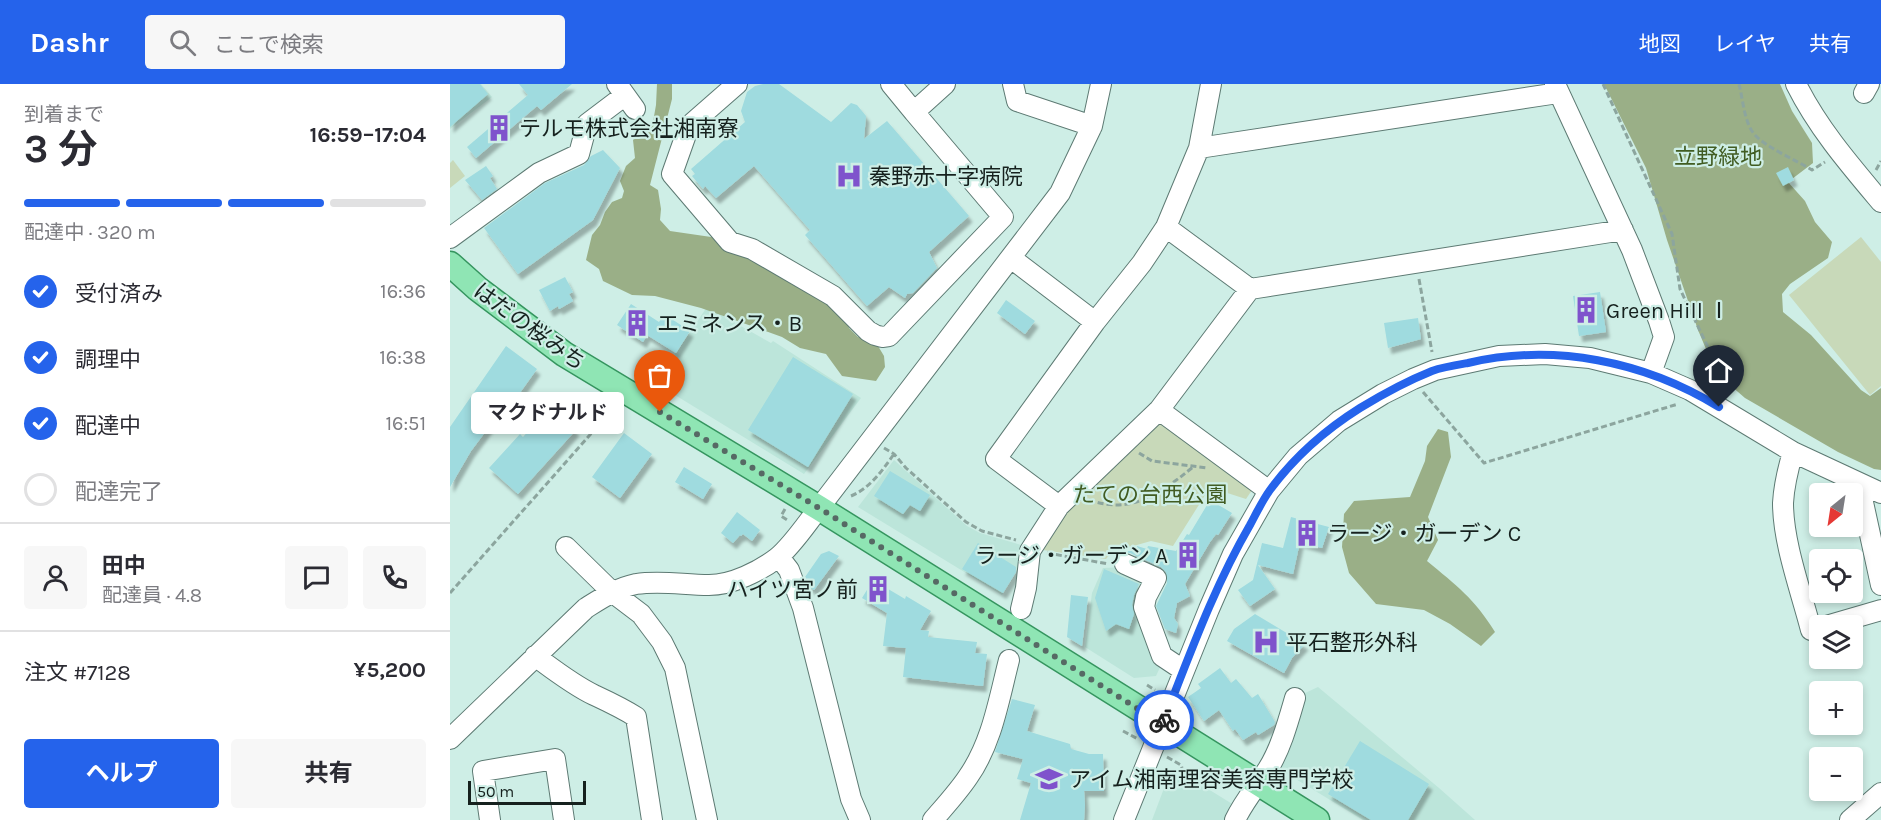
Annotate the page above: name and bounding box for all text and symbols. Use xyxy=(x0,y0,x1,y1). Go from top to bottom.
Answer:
search box xyxy=(145,15,565,69)
text: Dashr xyxy=(30,26,109,59)
icon: search xyxy=(166,26,199,59)
text: ここで検索 xyxy=(214,32,324,58)
text: 地図 xyxy=(1639,32,1681,56)
text: レイヤ xyxy=(1714,32,1776,56)
text: 共有 xyxy=(1809,32,1851,56)
text: 到着まで xyxy=(24,103,104,126)
building icon: テルモ株式会社湘南寮 xyxy=(484,113,514,143)
place label: テルモ株式会社湘南寮 xyxy=(519,116,739,142)
text: 16:59–17:04 xyxy=(309,122,426,148)
text: 3 分 xyxy=(24,126,97,172)
park label: 立野緑地 xyxy=(1674,144,1762,170)
hospital icon: 秦野赤十字病院 xyxy=(834,161,864,191)
place label: 秦野赤十字病院 xyxy=(869,164,1023,190)
text: 配達中 · 320 m xyxy=(24,221,156,244)
icon: check xyxy=(24,275,57,308)
street label: はだの桜みち xyxy=(469,278,590,376)
text: 16:36 xyxy=(380,280,426,303)
text: 受付済み xyxy=(75,281,163,307)
building icon: Green Hill Ⅰ xyxy=(1571,295,1601,325)
place label: Green Hill Ⅰ xyxy=(1606,298,1730,324)
building icon: エミネンス・B xyxy=(622,308,652,338)
place label: エミネンス・B xyxy=(657,311,802,337)
icon: check xyxy=(24,341,57,374)
pin xyxy=(1693,345,1744,407)
text: 16:38 xyxy=(379,346,426,369)
text: 調理中 xyxy=(75,347,141,373)
pin xyxy=(634,350,685,412)
icon: home xyxy=(1702,354,1735,387)
icon: bag xyxy=(643,359,676,392)
callout: マクドナルド xyxy=(471,391,624,433)
text: マクドナルド xyxy=(488,401,608,424)
icon: check xyxy=(24,407,57,440)
text: 16:51 xyxy=(385,412,426,435)
text: 配達中 xyxy=(75,413,141,439)
text: 配達完了 xyxy=(75,479,163,505)
park label: たての台西公園 xyxy=(1073,482,1227,508)
north arrow xyxy=(1809,483,1863,537)
map controls xyxy=(1809,483,1863,801)
building icon: ラージ・ガーデン C xyxy=(1292,518,1322,548)
place label: ラージ・ガーデン C xyxy=(1327,521,1521,547)
building icon: ラージ・ガーデン A xyxy=(1173,540,1203,570)
place label: ラージ・ガーデン A xyxy=(975,543,1168,569)
button: person xyxy=(24,546,87,609)
button: chat xyxy=(285,546,348,609)
button: phone xyxy=(363,546,426,609)
button: locate xyxy=(1809,549,1863,603)
text: 田中 xyxy=(102,553,146,579)
building icon: ハイツ宮ノ前 xyxy=(863,574,893,604)
place label: ハイツ宮ノ前 xyxy=(726,577,858,603)
text: 配達員 · 4.8 xyxy=(102,584,202,607)
button: layers xyxy=(1809,615,1863,669)
hospital icon: 平石整形外科 xyxy=(1251,627,1281,657)
place label: 平石整形外科 xyxy=(1286,630,1418,656)
text: ¥5,200 xyxy=(354,657,426,683)
text: 注文 #7128 xyxy=(24,660,131,686)
button: + xyxy=(1809,681,1863,735)
courier xyxy=(1134,690,1194,750)
icon: bike xyxy=(1148,704,1181,737)
button: ヘルプ xyxy=(24,739,219,808)
button: 共有 xyxy=(231,739,426,808)
button: − xyxy=(1809,747,1863,801)
school or university icon: アイム湘南理容美容専門学校 xyxy=(1034,764,1064,794)
place label: アイム湘南理容美容専門学校 xyxy=(1069,767,1353,793)
scale bar xyxy=(468,778,586,806)
text: 50 m xyxy=(477,782,514,801)

